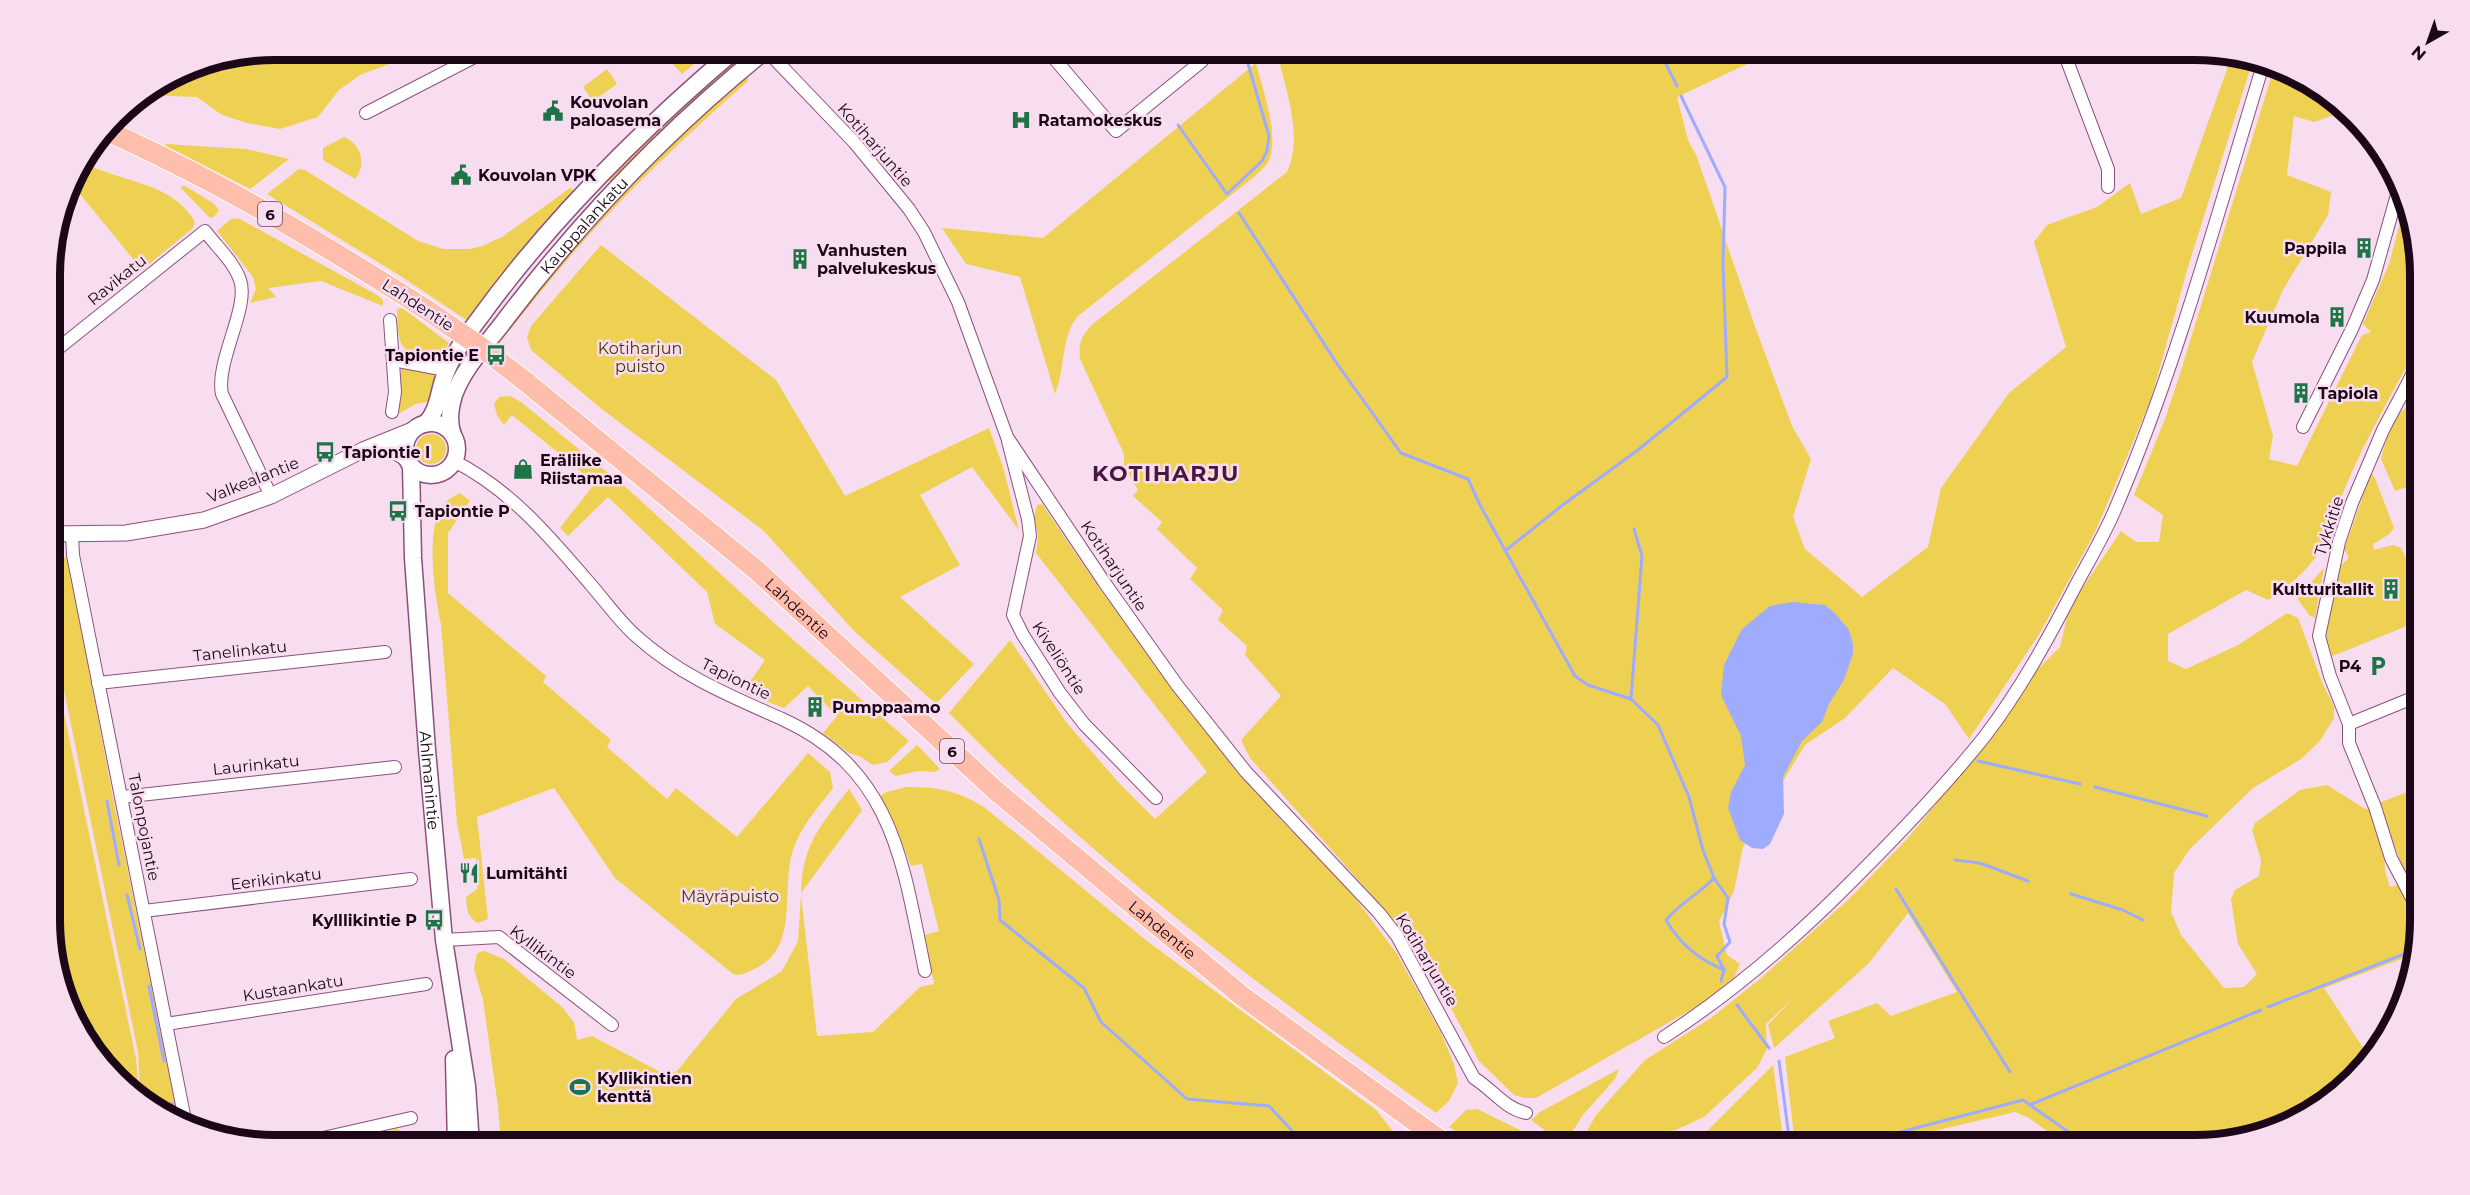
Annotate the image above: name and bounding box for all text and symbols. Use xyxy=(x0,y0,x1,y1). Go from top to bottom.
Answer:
north arrow xyxy=(2398,12,2458,72)
text: N xyxy=(2408,42,2430,65)
place label: Kouvolan paloasema xyxy=(570,93,661,130)
public building icon: Kouvolan paloasema xyxy=(541,99,565,123)
street label: Kotiharjuntie xyxy=(833,99,917,191)
hospital icon: Ratamokeskus xyxy=(1009,108,1033,132)
place label: Ratamokeskus xyxy=(1038,111,1162,130)
public building icon: Kouvolan VPK xyxy=(449,163,473,187)
place label: Kouvolan VPK xyxy=(478,166,597,185)
street label: Kauppalankatu xyxy=(536,173,632,278)
road number: 6 xyxy=(258,202,282,226)
building icon: Pappila xyxy=(2352,236,2376,260)
place label: Pappila xyxy=(2284,239,2347,258)
place label: Vanhusten palvelukeskus xyxy=(816,241,937,278)
building icon: Vanhusten palvelukeskus xyxy=(788,247,812,271)
street label: Ravikatu xyxy=(84,251,150,309)
street label: Lahdentie xyxy=(379,275,457,335)
building icon: Kuumola xyxy=(2325,305,2349,329)
place label: Kuumola xyxy=(2244,308,2320,327)
park label: Kotiharjun puisto xyxy=(598,339,682,376)
bus stop icon: Tapiontie E xyxy=(484,343,508,367)
place label: Tapiontie E xyxy=(385,346,479,365)
building icon: Tapiola xyxy=(2289,381,2313,405)
place label: Tapiola xyxy=(2318,384,2378,403)
bus stop icon: Tapiontie I xyxy=(313,440,337,464)
place label: Tapiontie I xyxy=(342,443,430,462)
place label: Eräliike Riistamaa xyxy=(540,451,623,488)
street label: Valkealantie xyxy=(204,453,302,507)
shop icon: Eräliike Riistamaa xyxy=(511,457,535,481)
district label: KOTIHARJU xyxy=(1092,460,1240,487)
street label: Tykkitie xyxy=(2310,494,2348,558)
bus stop icon: Tapiontie P xyxy=(386,499,410,523)
place label: Tapiontie P xyxy=(415,502,510,521)
street label: Kotiharjuntie xyxy=(1077,517,1151,615)
street label: Lahdentie xyxy=(761,574,834,643)
building icon: Kultturitallit xyxy=(2379,577,2403,601)
place label: Kultturitallit xyxy=(2272,580,2374,599)
street label: Kiveliöntie xyxy=(1028,618,1090,698)
street label: Tanelinkatu xyxy=(192,637,288,665)
street label: Tapiontie xyxy=(698,654,774,704)
parking icon: P4 xyxy=(2366,654,2390,678)
place label: P4 xyxy=(2339,657,2361,676)
building icon: Pumppaamo xyxy=(803,695,827,719)
place label: Pumppaamo xyxy=(832,698,941,717)
street label: Ahlmanintie xyxy=(416,730,444,831)
road number: 6 xyxy=(940,739,964,763)
street label: Laurinkatu xyxy=(212,751,300,779)
street label: Talonpojantie xyxy=(124,772,164,882)
restaurant icon: Lumitähti xyxy=(457,861,481,885)
street label: Eerikinkatu xyxy=(229,864,323,894)
place label: Lumitähti xyxy=(486,864,568,883)
park label: Mäyräpuisto xyxy=(681,887,779,906)
street label: Lahdentie xyxy=(1125,896,1200,963)
bus stop icon: Kylllikintie P xyxy=(422,908,446,932)
street label: Kotiharjuntie xyxy=(1392,910,1462,1010)
place label: Kylllikintie P xyxy=(312,911,417,930)
street label: Kyllikintie xyxy=(506,921,580,983)
street label: Kustaankatu xyxy=(241,971,345,1005)
place label: Kyllikintien kenttä xyxy=(597,1069,692,1106)
sports icon: Kyllikintien kenttä xyxy=(568,1075,592,1099)

